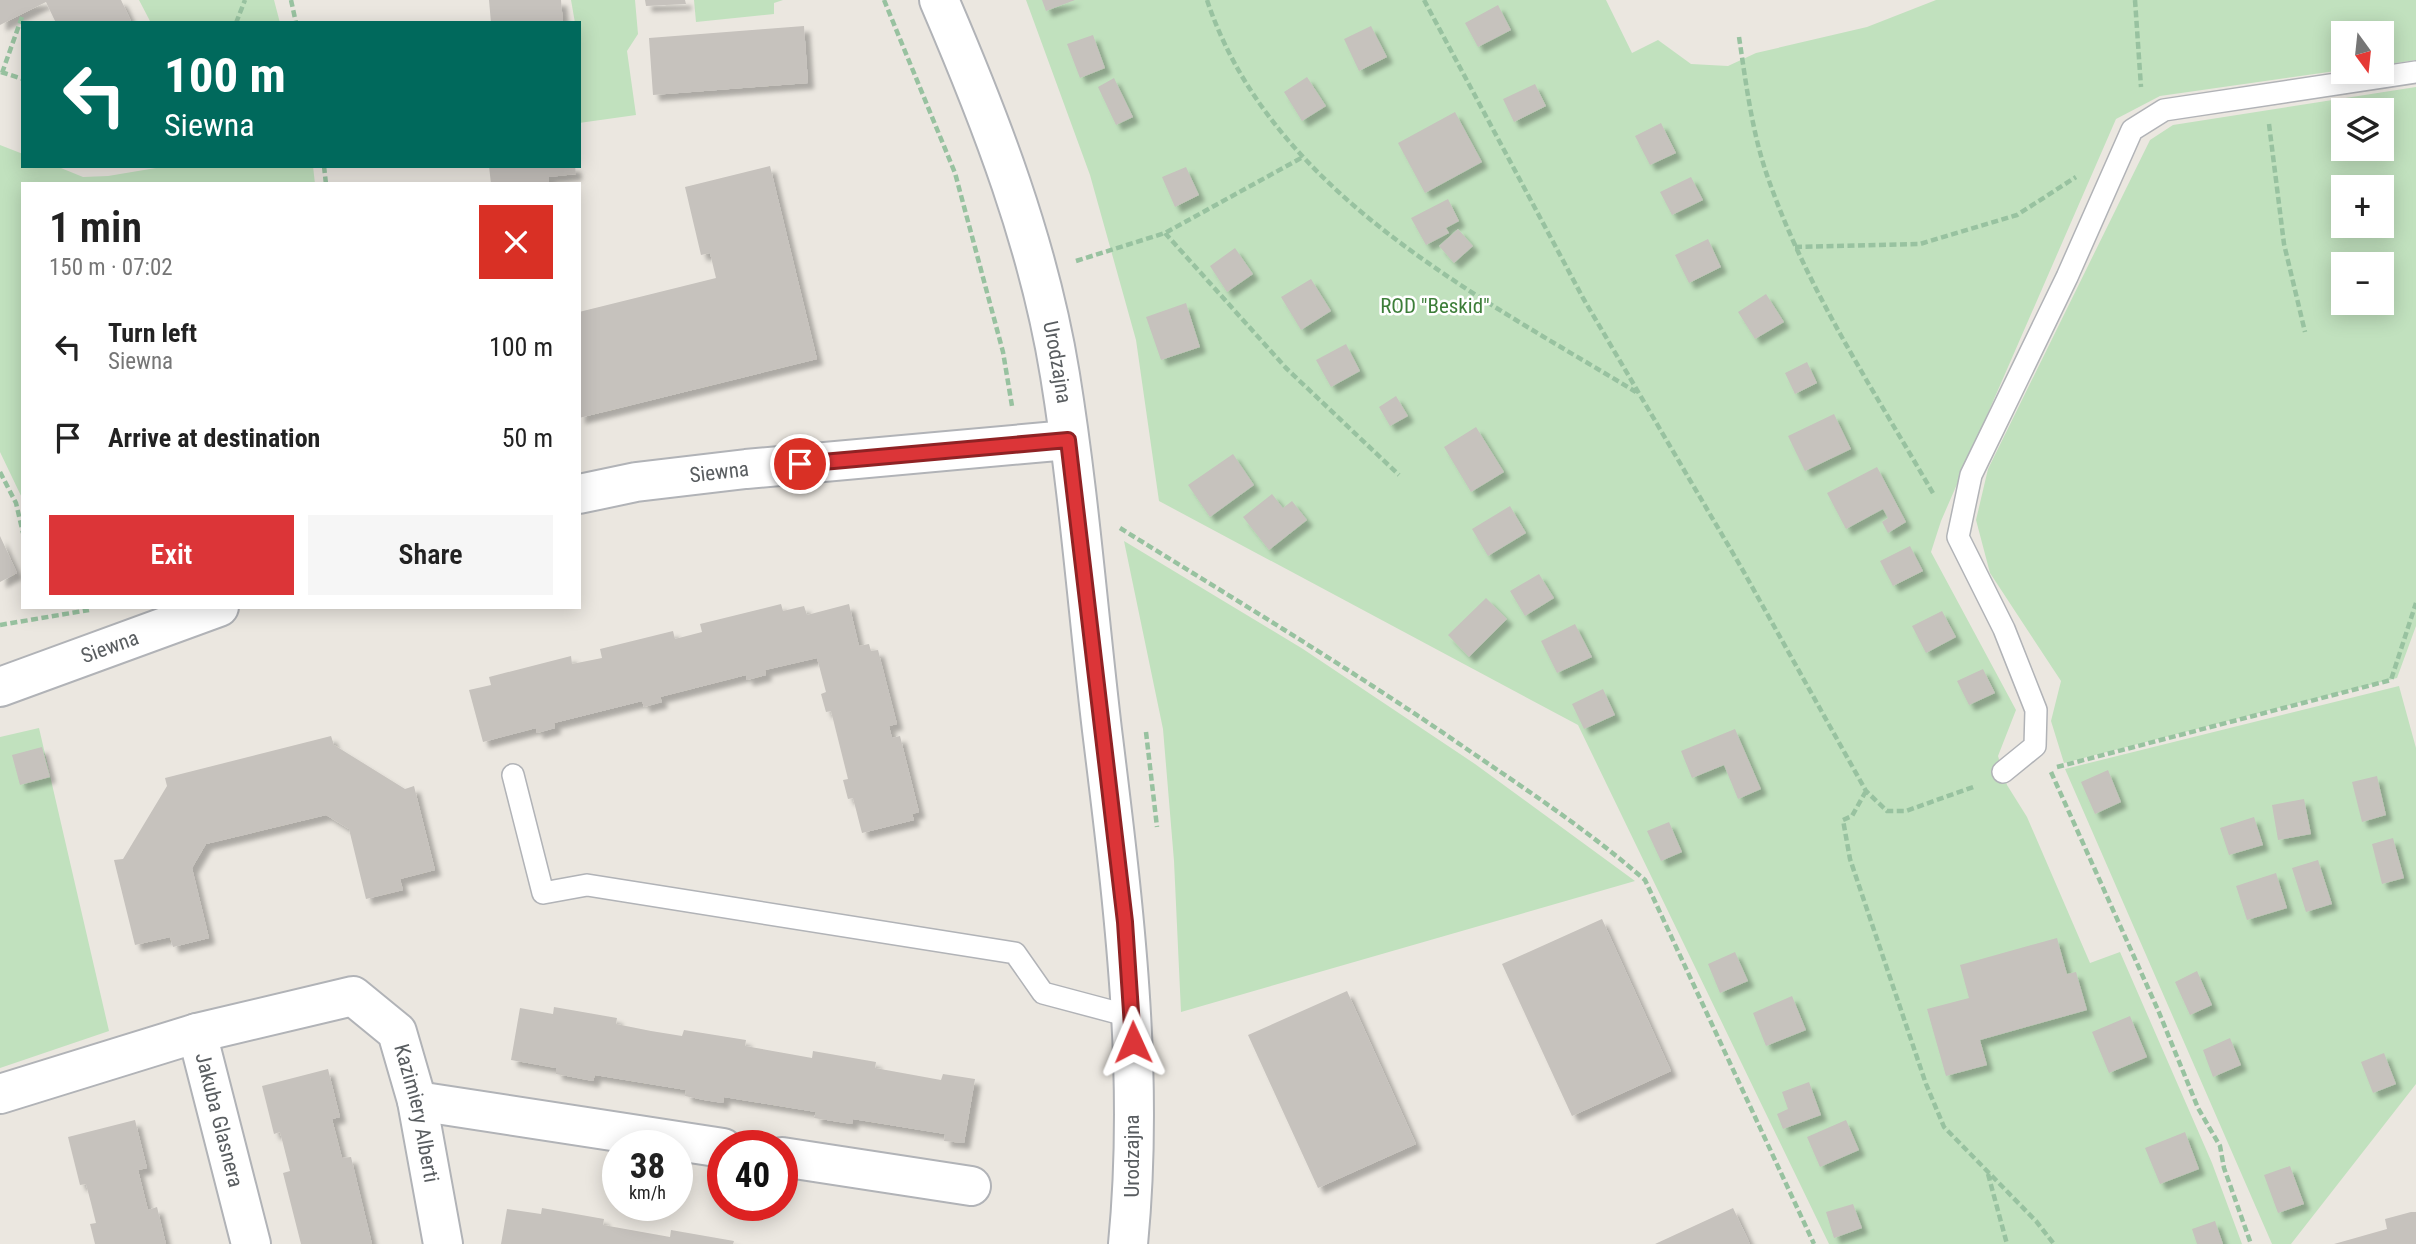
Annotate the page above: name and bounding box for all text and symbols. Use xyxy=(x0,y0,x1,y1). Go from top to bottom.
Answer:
north arrow xyxy=(2331,21,2394,84)
map controls xyxy=(2331,21,2394,315)
text: 100 m xyxy=(164,47,286,104)
icon: left xyxy=(49,49,140,140)
button: layers xyxy=(2331,98,2394,161)
text: Siewna xyxy=(164,106,255,144)
button: + xyxy=(2331,175,2394,238)
text: 1 min xyxy=(49,203,142,252)
button: close xyxy=(479,205,553,279)
button: − xyxy=(2331,252,2394,315)
text: 150 m · 07:02 xyxy=(49,254,173,281)
park label: ROD "Beskid" xyxy=(1380,294,1490,318)
text: Turn left xyxy=(108,318,197,348)
street label: Urodzajna xyxy=(1038,319,1076,405)
icon: left xyxy=(49,328,87,366)
text: 100 m xyxy=(489,332,553,362)
text: Siewna xyxy=(108,348,173,375)
icon: arrive xyxy=(49,419,87,457)
text: Arrive at destination xyxy=(108,423,320,453)
text: 50 m xyxy=(502,423,553,453)
pin xyxy=(770,434,830,494)
icon: arrive xyxy=(781,445,819,483)
street label: Siewna xyxy=(688,457,750,488)
button: Exit xyxy=(49,515,294,595)
button: Share xyxy=(308,515,553,595)
street label: Siewna xyxy=(78,625,142,668)
position arrow xyxy=(1096,1005,1170,1079)
street label: Kazimiery Alberti xyxy=(389,1041,444,1184)
street label: Jakuba Glasnera xyxy=(191,1050,248,1190)
street label: Urodzajna xyxy=(1120,1114,1144,1198)
speed limit sign: 40 xyxy=(707,1130,798,1221)
text: 38 xyxy=(630,1146,665,1187)
text: km/h xyxy=(629,1182,666,1203)

